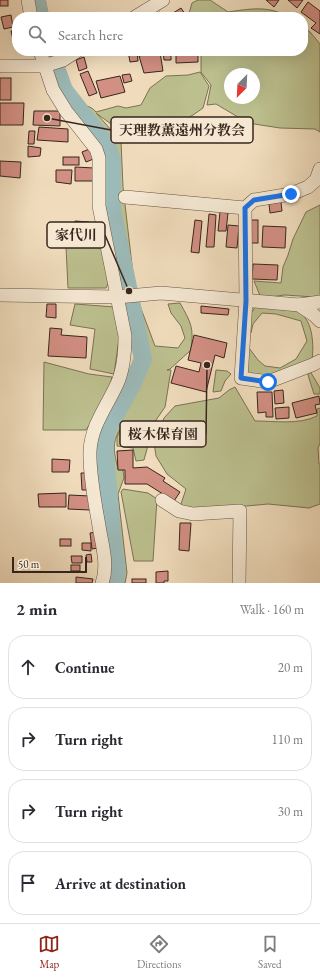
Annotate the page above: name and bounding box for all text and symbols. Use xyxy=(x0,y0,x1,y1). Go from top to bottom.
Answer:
search box xyxy=(12,12,308,56)
icon: search xyxy=(26,23,48,45)
text: Search here xyxy=(58,25,123,44)
north arrow xyxy=(224,68,260,104)
callout: 天理教薫遠州分教会 xyxy=(111,117,253,143)
text: 天理教薫遠州分教会 xyxy=(119,121,245,139)
route end xyxy=(282,185,300,203)
callout: 家代川 xyxy=(47,222,105,248)
text: 家代川 xyxy=(55,226,97,244)
route start xyxy=(259,373,277,391)
callout: 桜木保育園 xyxy=(120,421,206,447)
text: 桜木保育園 xyxy=(128,425,198,443)
scale bar xyxy=(12,555,87,574)
text: 50 m xyxy=(18,557,39,571)
text: 2 min xyxy=(16,598,57,620)
text: Walk · 160 m xyxy=(240,601,304,618)
icon: ahead xyxy=(17,656,39,678)
text: Continue xyxy=(55,658,115,677)
text: 20 m xyxy=(278,659,303,676)
icon: right xyxy=(17,728,39,750)
text: Turn right xyxy=(55,730,123,749)
text: 110 m xyxy=(272,731,303,748)
icon: right xyxy=(17,800,39,822)
text: Turn right xyxy=(55,802,123,821)
text: 30 m xyxy=(278,803,303,820)
icon: arrive xyxy=(17,872,39,894)
text: Arrive at destination xyxy=(55,874,186,893)
tab: Map xyxy=(38,933,60,971)
tab: Directions xyxy=(137,933,181,971)
tab: Saved xyxy=(258,933,282,971)

